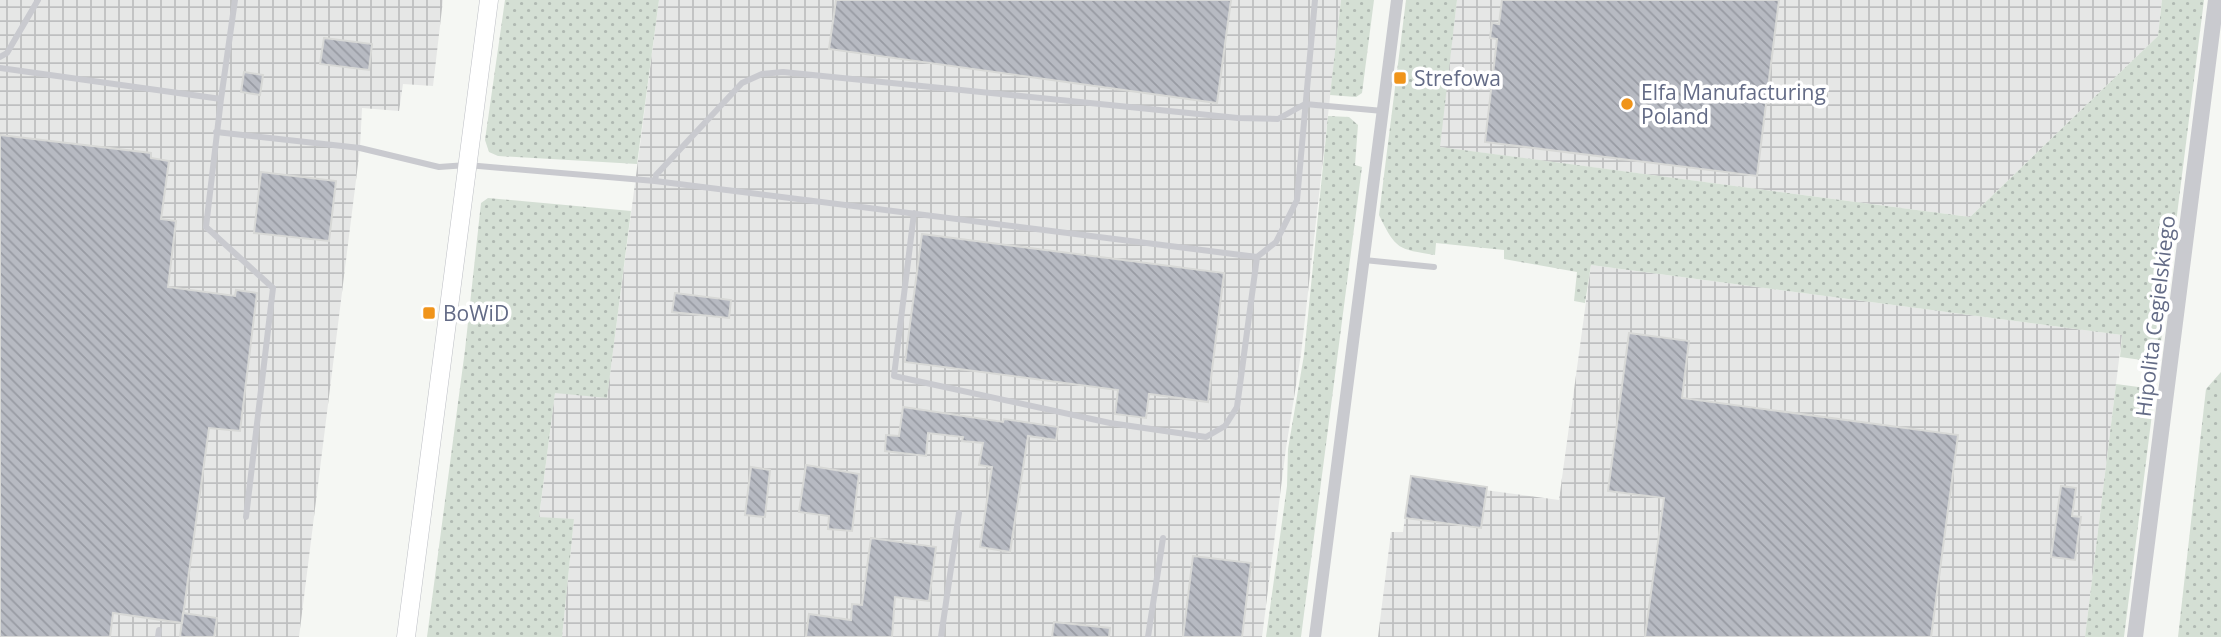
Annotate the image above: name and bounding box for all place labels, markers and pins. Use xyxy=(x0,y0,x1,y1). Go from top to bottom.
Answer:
place label: Strefowa xyxy=(1414,64,1501,92)
marker: Strefowa xyxy=(1392,70,1408,86)
place label: Elfa Manufacturing Poland xyxy=(1641,78,1826,130)
marker: Elfa Manufacturing Poland xyxy=(1619,96,1635,112)
place label: BoWiD xyxy=(443,299,509,327)
marker: BoWiD xyxy=(421,305,437,321)

